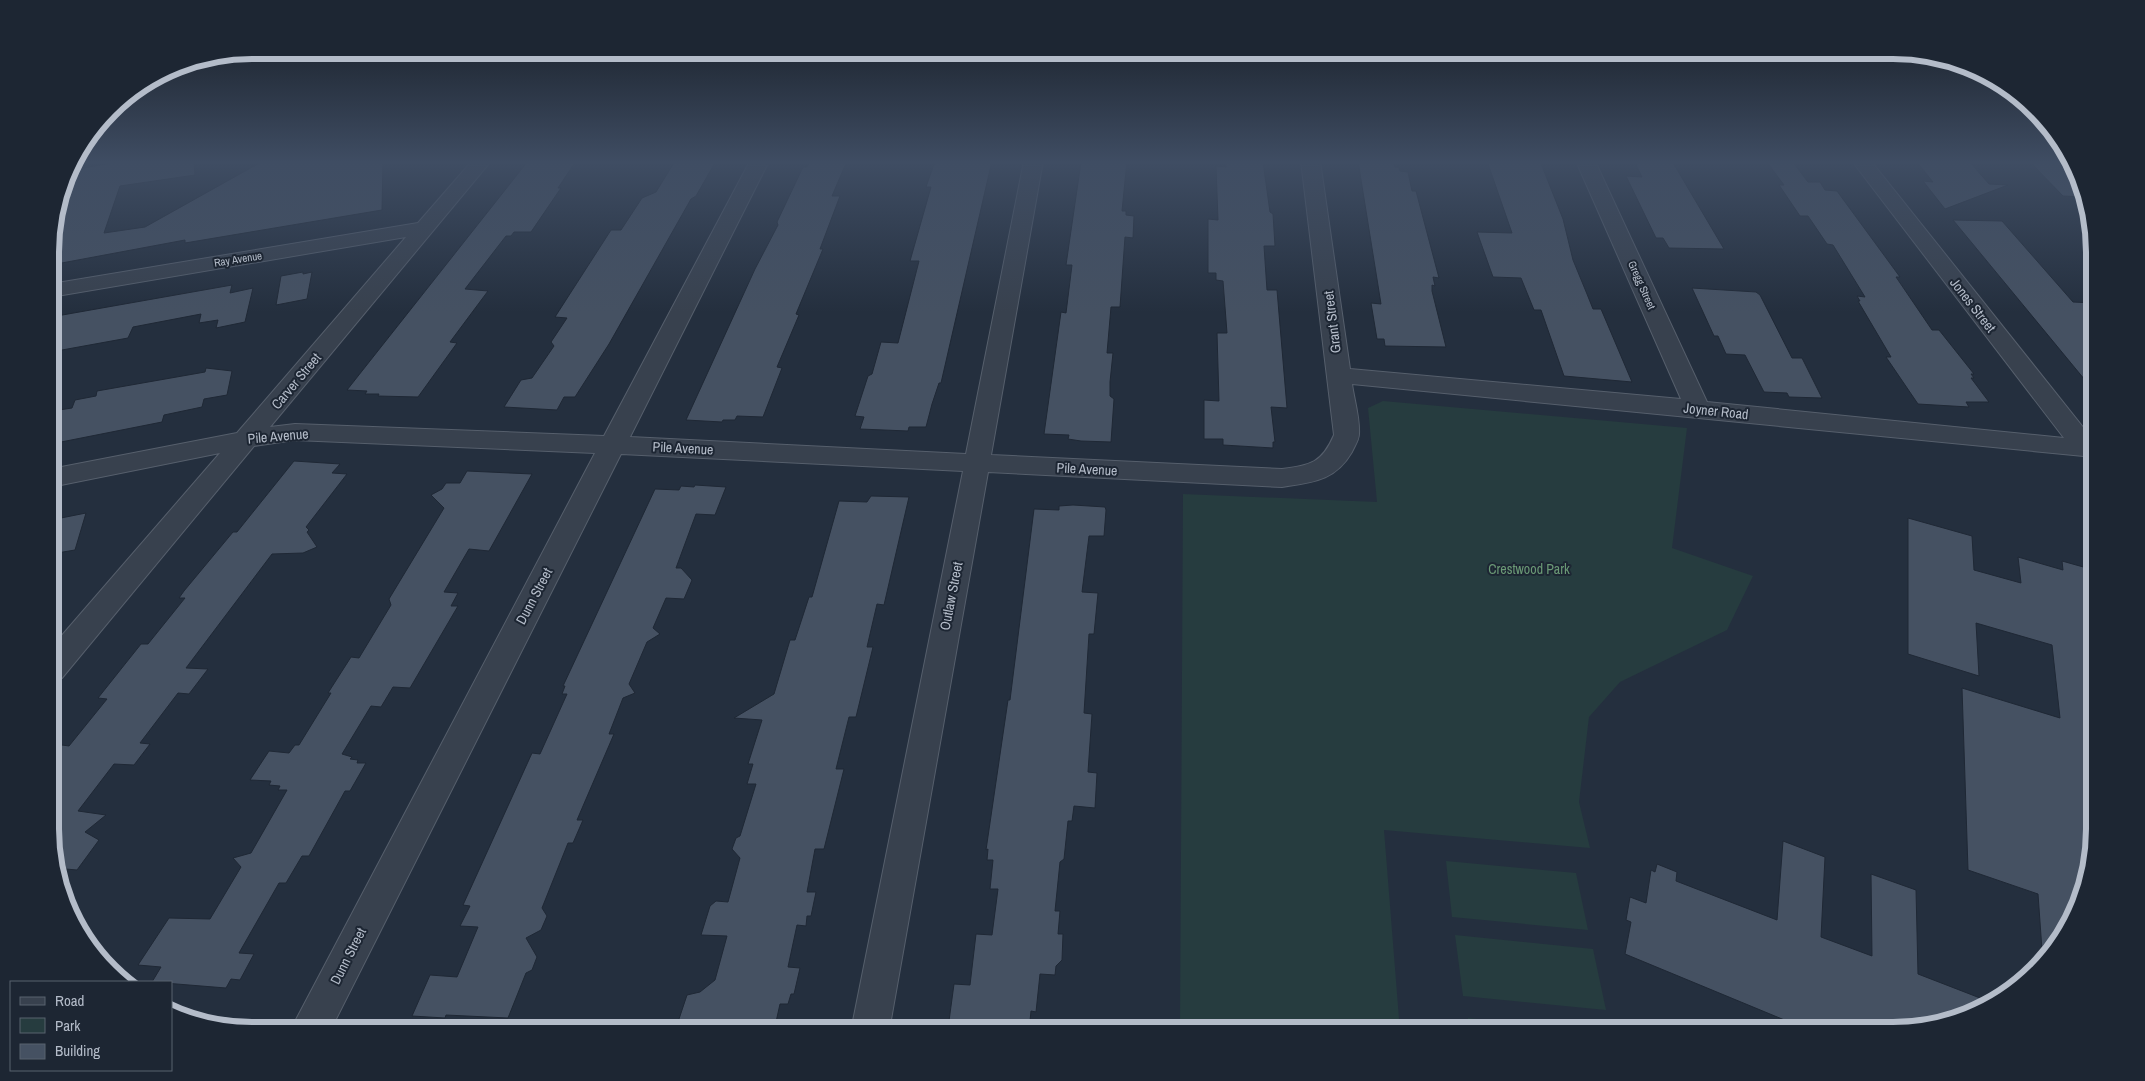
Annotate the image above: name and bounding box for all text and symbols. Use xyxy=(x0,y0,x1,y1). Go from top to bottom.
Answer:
street label: Ray Avenue xyxy=(213,248,263,270)
street label: Gregg Street xyxy=(1625,259,1659,312)
street label: Jones Street xyxy=(1946,274,2000,336)
street label: Grant Street xyxy=(1319,290,1345,354)
street label: Carver Street xyxy=(267,349,325,413)
street label: Joyner Road xyxy=(1683,399,1749,423)
street label: Pile Avenue xyxy=(247,424,309,448)
street label: Pile Avenue xyxy=(652,437,714,459)
street label: Pile Avenue xyxy=(1056,458,1118,480)
street label: Outlaw Street xyxy=(936,560,966,632)
park label: Crestwood Park xyxy=(1488,560,1570,578)
street label: Dunn Street xyxy=(512,565,556,627)
street label: Dunn Street xyxy=(326,925,370,987)
legend xyxy=(10,981,172,1071)
text: Road xyxy=(55,990,84,1011)
text: Park xyxy=(55,1015,81,1036)
text: Building xyxy=(55,1040,100,1061)

